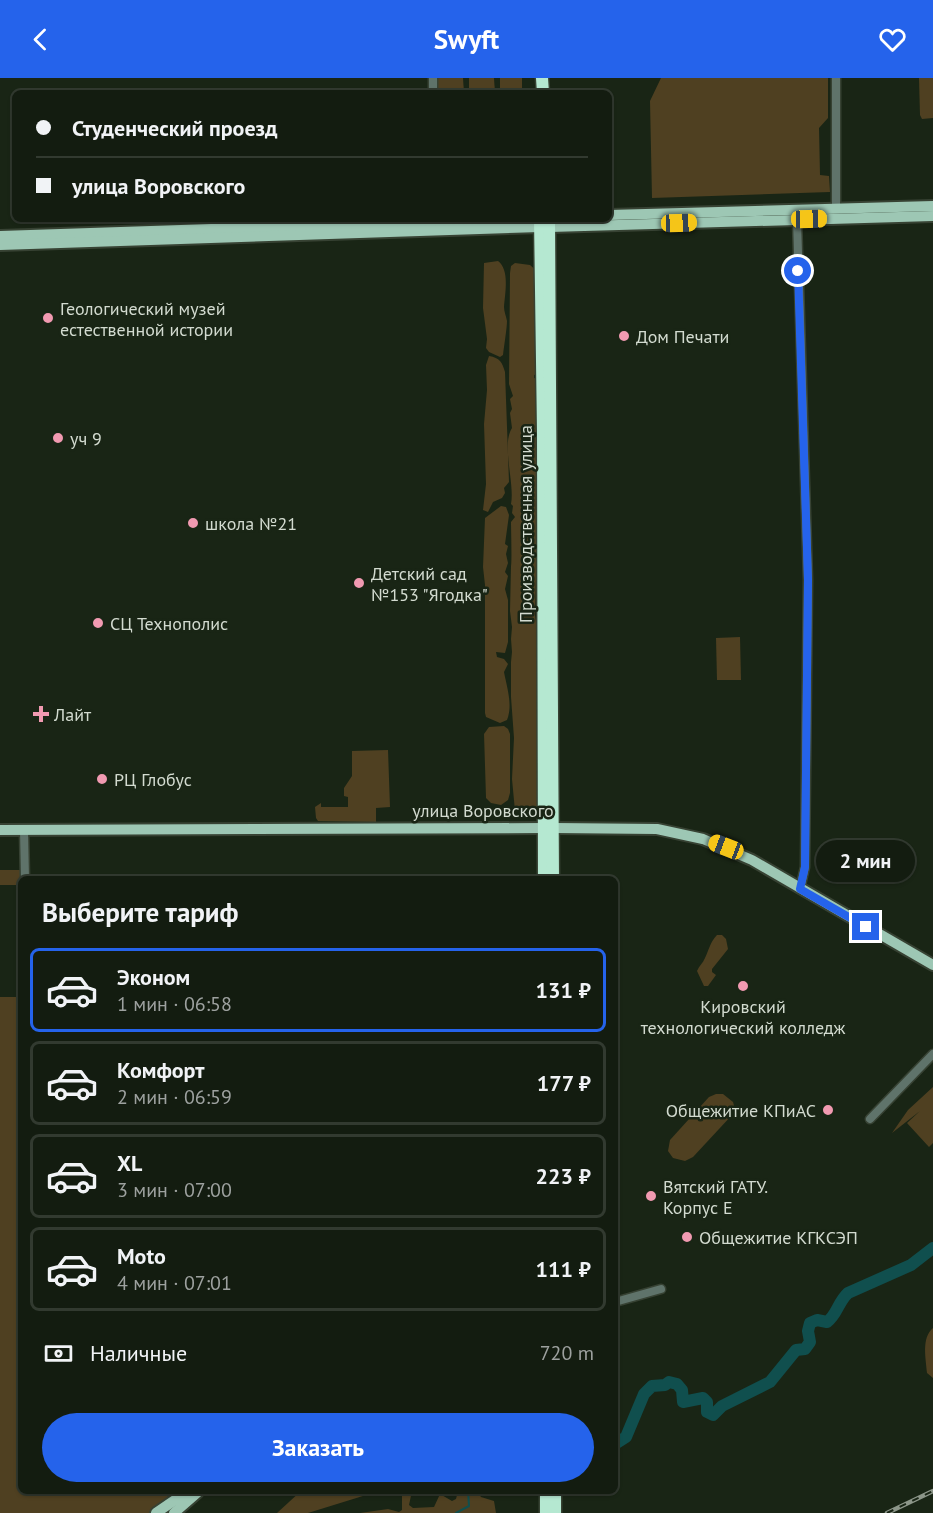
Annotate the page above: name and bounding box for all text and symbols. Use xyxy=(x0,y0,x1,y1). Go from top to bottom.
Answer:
text: Swyft xyxy=(434,22,499,56)
icon: back xyxy=(24,23,57,56)
icon: heart xyxy=(876,23,909,56)
text: Студенческий проезд xyxy=(72,114,278,142)
text: улица Воровского xyxy=(72,172,245,200)
car xyxy=(791,210,827,228)
car xyxy=(661,213,697,233)
route start xyxy=(784,257,811,284)
place label: Геологический музей естественной истории xyxy=(60,297,233,341)
marker: Геологический музей естественной истории xyxy=(41,311,55,325)
place label: Дом Печати xyxy=(636,325,729,348)
marker: Дом Печати xyxy=(617,329,631,343)
street label: Производственная улица xyxy=(514,425,537,623)
place label: уч 9 xyxy=(70,427,102,450)
marker: уч 9 xyxy=(51,431,65,445)
place label: школа №21 xyxy=(205,512,297,535)
marker: школа №21 xyxy=(186,516,200,530)
place label: Детский сад №153 "Ягодка" xyxy=(371,562,488,606)
marker: Детский сад №153 "Ягодка" xyxy=(352,576,366,590)
place label: СЦ Технополис xyxy=(110,612,228,635)
marker: СЦ Технополис xyxy=(91,616,105,630)
place label: Лайт xyxy=(53,703,92,726)
marker: Лайт xyxy=(32,705,50,723)
place label: РЦ Глобус xyxy=(114,768,192,791)
marker: РЦ Глобус xyxy=(95,772,109,786)
street label: улица Воровского xyxy=(412,799,554,822)
car xyxy=(706,832,746,862)
callout: 2 мин xyxy=(816,840,916,882)
text: 2 мин xyxy=(840,848,891,874)
text: Выберите тариф xyxy=(42,895,238,929)
route end xyxy=(852,913,879,940)
icon: car xyxy=(45,963,99,1017)
text: Эконом xyxy=(117,963,190,991)
text: 131 ₽ xyxy=(536,976,591,1004)
marker: Кировский технологический колледж xyxy=(736,979,750,993)
text: 1 мин · 06:58 xyxy=(117,991,232,1017)
place label: Кировский технологический колледж xyxy=(641,995,845,1039)
icon: car xyxy=(45,1056,99,1110)
text: Комфорт xyxy=(117,1056,205,1084)
text: 177 ₽ xyxy=(537,1069,591,1097)
text: 2 мин · 06:59 xyxy=(117,1084,232,1110)
place label: Общежитие КПиАС xyxy=(666,1099,816,1122)
marker: Общежитие КПиАС xyxy=(821,1103,835,1117)
icon: car xyxy=(45,1149,99,1203)
text: XL xyxy=(117,1149,142,1177)
text: 223 ₽ xyxy=(536,1162,591,1190)
place label: Вятский ГАТУ. Корпус Е xyxy=(663,1175,768,1219)
text: 3 мин · 07:00 xyxy=(117,1177,232,1203)
marker: Вятский ГАТУ. Корпус Е xyxy=(644,1189,658,1203)
place label: Общежитие КГКСЭП xyxy=(699,1226,858,1249)
marker: Общежитие КГКСЭП xyxy=(680,1230,694,1244)
icon: car xyxy=(45,1242,99,1296)
text: Moto xyxy=(117,1242,166,1270)
text: 111 ₽ xyxy=(536,1255,591,1283)
text: 4 мин · 07:01 xyxy=(117,1270,232,1296)
icon: cash xyxy=(42,1337,75,1370)
text: Наличные xyxy=(90,1339,187,1367)
text: 720 m xyxy=(540,1340,594,1366)
button: Заказать xyxy=(42,1413,594,1482)

